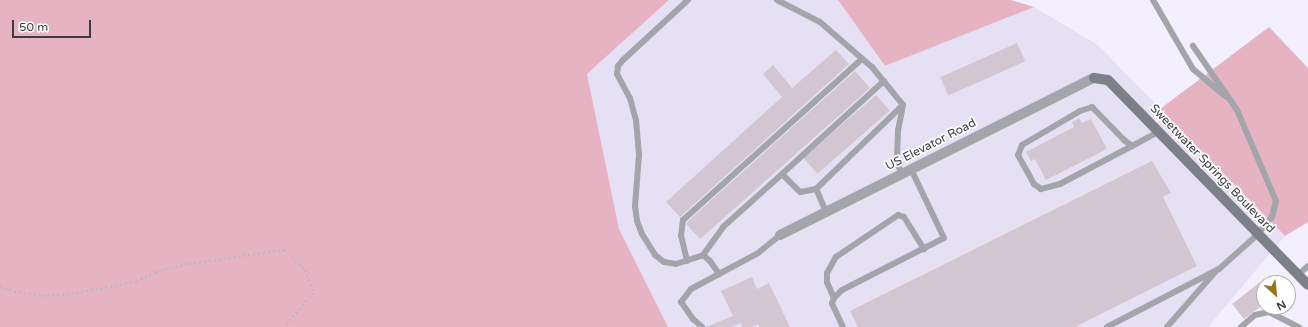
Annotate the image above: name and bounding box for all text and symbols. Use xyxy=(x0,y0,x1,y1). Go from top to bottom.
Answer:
scale bar xyxy=(14,12,93,38)
text: 50 m xyxy=(19,20,48,34)
street label: Sweetwater Springs Boulevard xyxy=(1147,102,1277,236)
street label: US Elevator Road xyxy=(883,116,979,174)
north arrow xyxy=(1256,275,1296,315)
text: N xyxy=(1274,297,1288,313)

